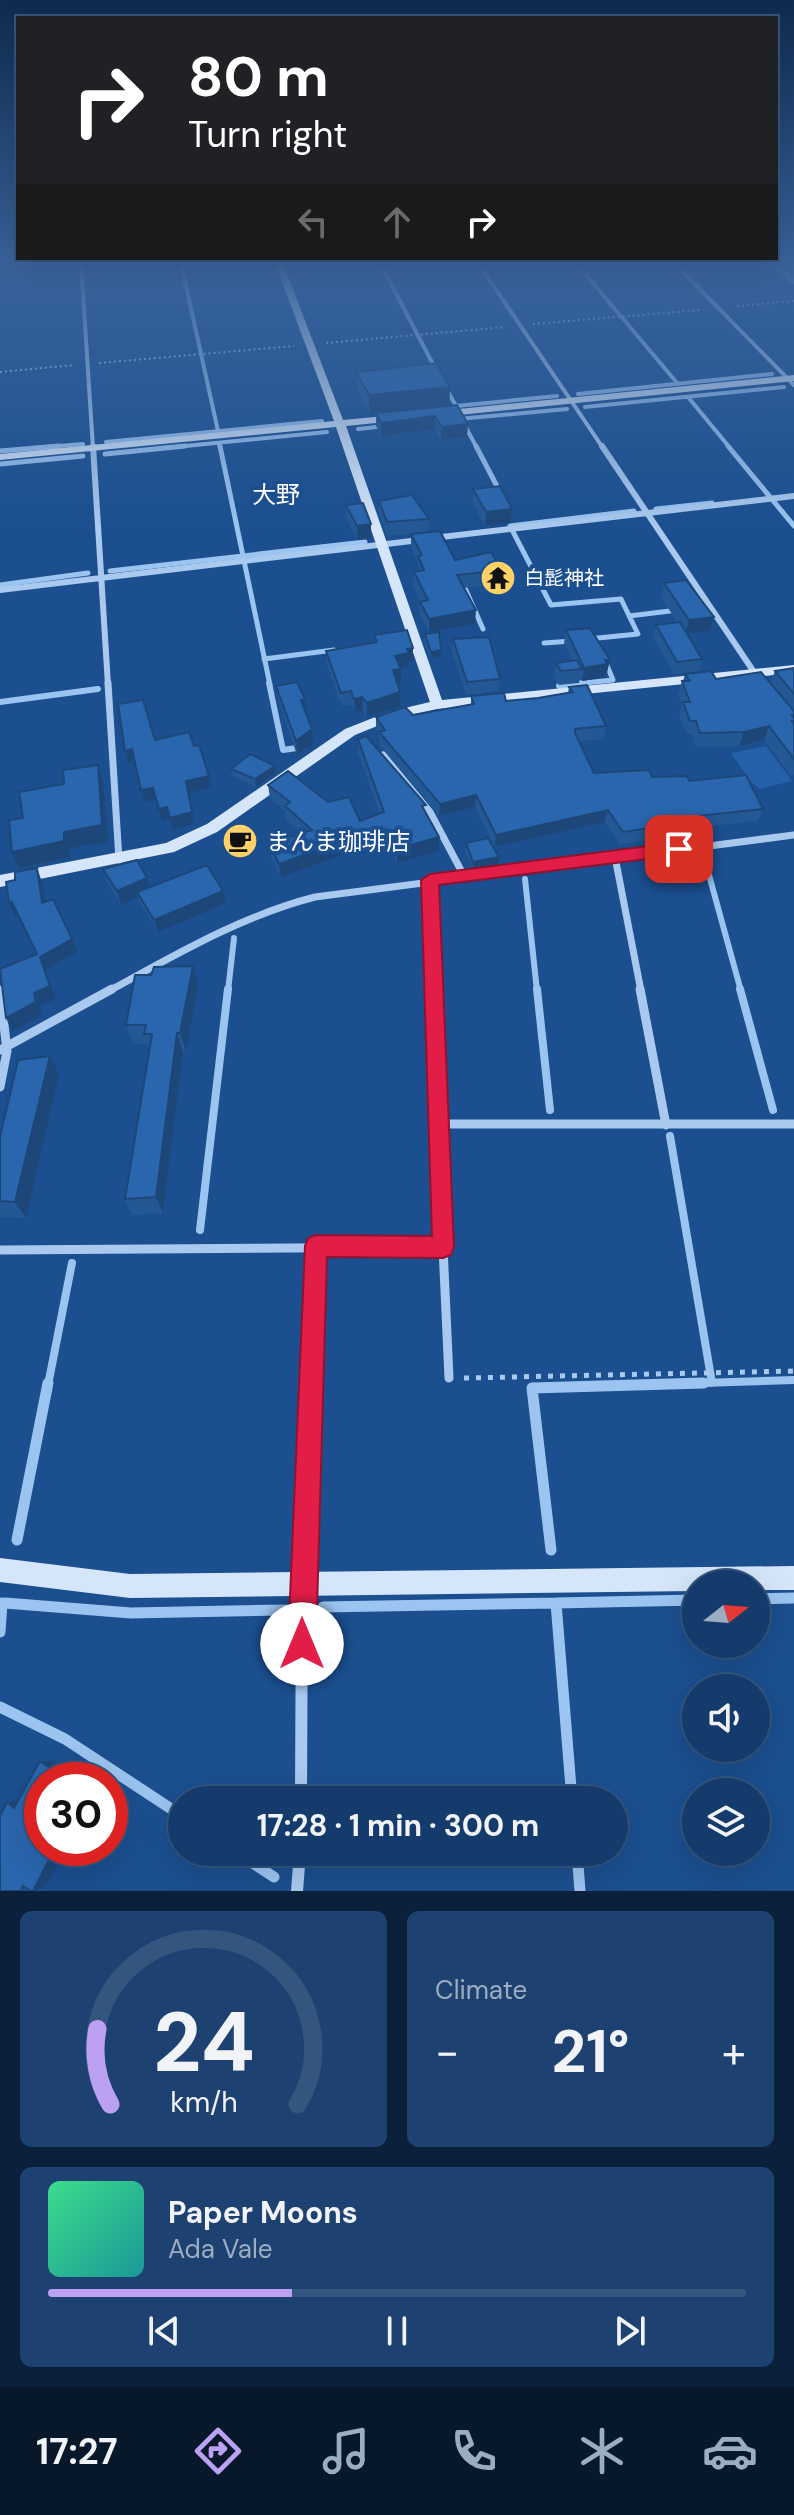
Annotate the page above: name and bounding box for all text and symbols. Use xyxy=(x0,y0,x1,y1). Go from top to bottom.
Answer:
text: 80 m xyxy=(188,40,329,113)
icon: right xyxy=(56,48,160,152)
text: Turn right xyxy=(188,111,347,158)
icon: left xyxy=(291,200,335,244)
icon: ahead xyxy=(375,200,419,244)
icon: right xyxy=(459,200,503,244)
district label: 大野 xyxy=(252,479,300,510)
temple icon: 白髭神社 xyxy=(479,559,517,597)
place label: 白髭神社 xyxy=(524,565,604,591)
pin xyxy=(645,815,713,883)
cafe icon: まんま珈琲店 xyxy=(221,822,259,860)
place label: まんま珈琲店 xyxy=(266,826,410,857)
icon: arrive xyxy=(657,827,701,871)
north arrow xyxy=(682,1570,770,1658)
map controls xyxy=(682,1570,770,1866)
position arrow xyxy=(260,1602,344,1686)
button: sound xyxy=(682,1674,770,1762)
speed limit sign: 30 xyxy=(24,1762,128,1866)
button: layers xyxy=(682,1778,770,1866)
text: 17:28 · 1 min · 300 m xyxy=(257,1806,539,1845)
text: Climate xyxy=(435,1973,527,2007)
text: 24 xyxy=(153,1988,254,2097)
text: 21° xyxy=(551,2012,630,2091)
text: − xyxy=(435,2023,459,2081)
text: + xyxy=(722,2023,746,2081)
text: km/h xyxy=(170,2084,237,2121)
text: Paper Moons xyxy=(168,2193,358,2232)
text: Ada Vale xyxy=(168,2232,273,2266)
icon: previous xyxy=(142,2309,186,2353)
icon: pause xyxy=(375,2309,419,2353)
icon: next xyxy=(608,2309,652,2353)
icon: directions xyxy=(190,2423,246,2479)
icon: music xyxy=(318,2423,374,2479)
icon: phone xyxy=(446,2423,502,2479)
icon: climate xyxy=(574,2423,630,2479)
icon: car xyxy=(702,2423,758,2479)
text: 17:27 xyxy=(36,2428,117,2475)

